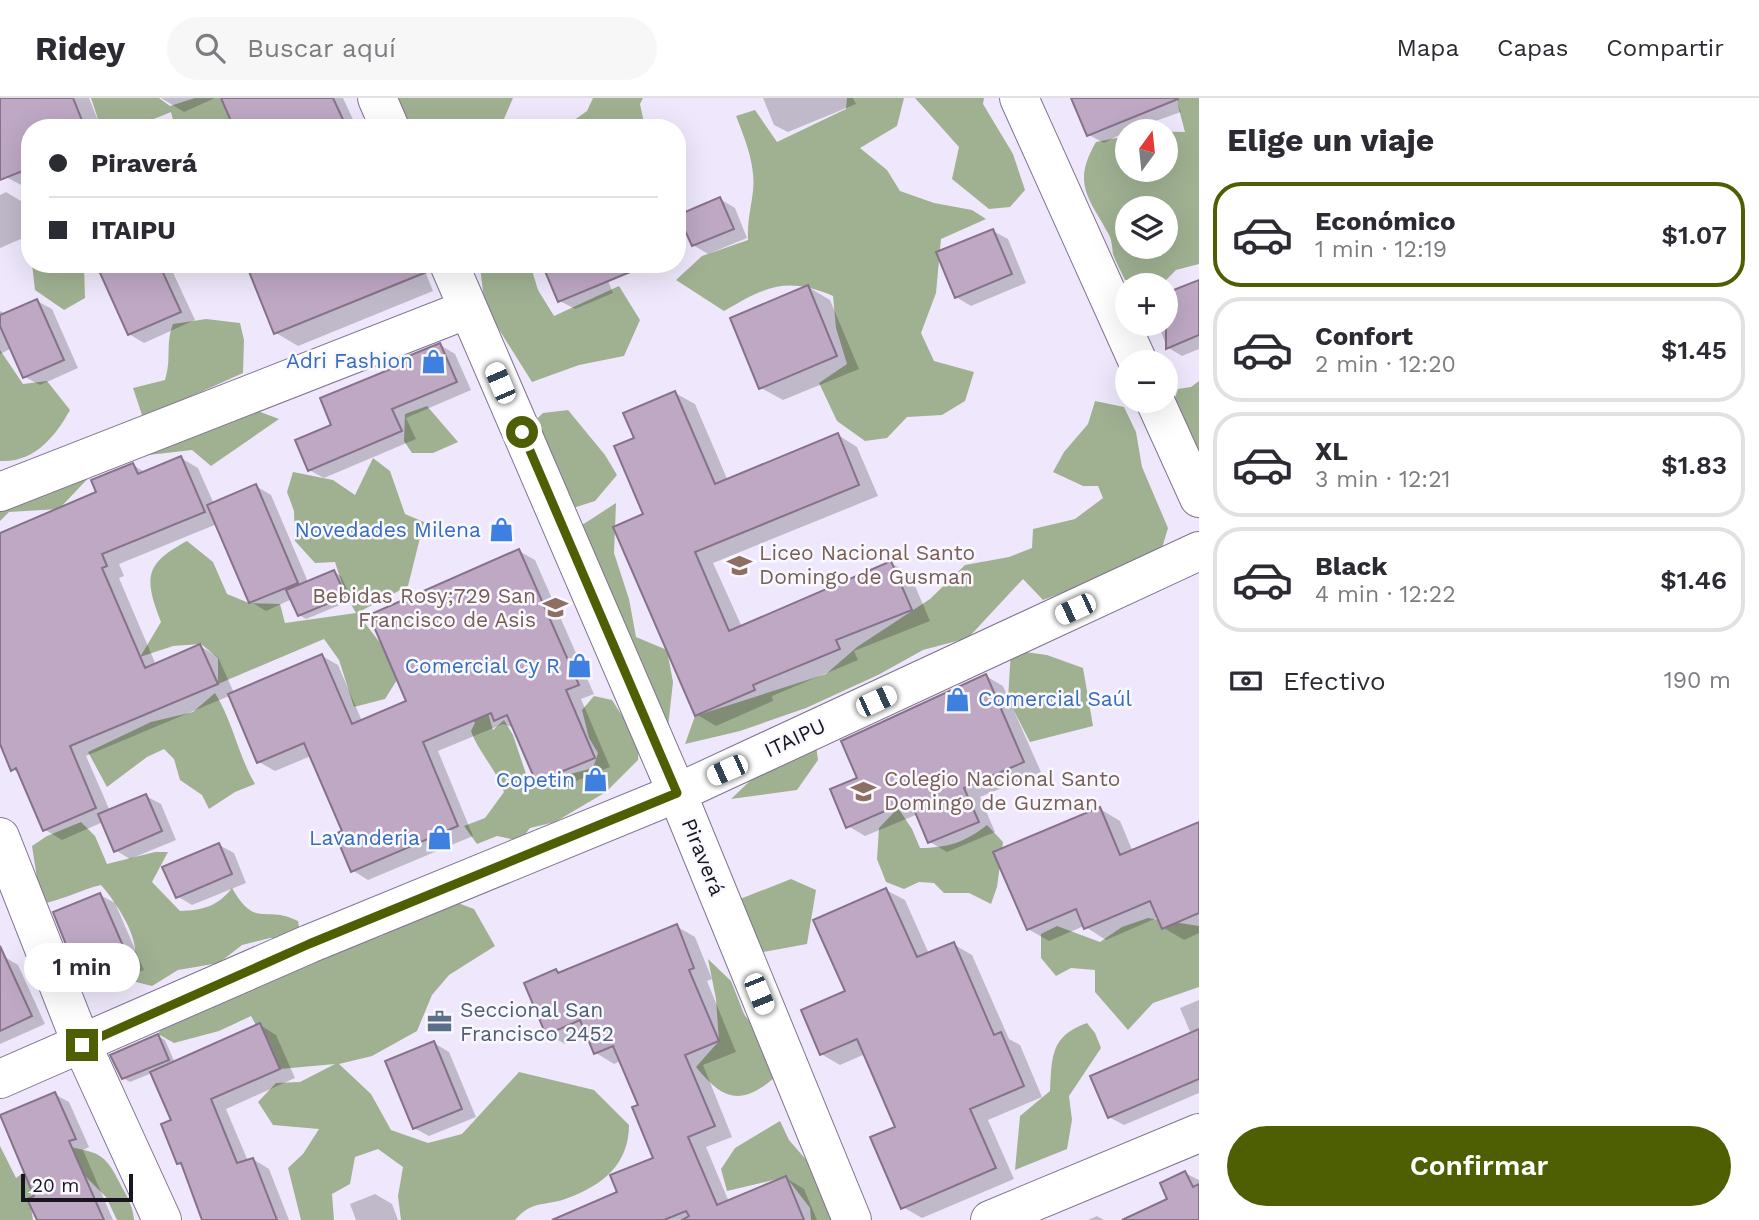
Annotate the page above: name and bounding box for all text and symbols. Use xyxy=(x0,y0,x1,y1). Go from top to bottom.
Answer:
search box xyxy=(167,17,657,80)
text: Ridey xyxy=(35,29,125,68)
icon: search xyxy=(191,29,229,67)
text: Buscar aquí xyxy=(247,33,396,63)
text: Mapa xyxy=(1396,34,1459,62)
text: Capas xyxy=(1497,34,1568,62)
text: Compartir xyxy=(1606,34,1724,62)
north arrow xyxy=(1115,119,1178,182)
map controls xyxy=(1115,119,1178,413)
text: Elige un viaje xyxy=(1227,121,1434,159)
text: Piraverá xyxy=(91,148,197,178)
button: layers xyxy=(1115,196,1178,259)
icon: car xyxy=(1231,203,1294,266)
text: Económico xyxy=(1315,206,1456,236)
text: ITAIPU xyxy=(91,215,176,245)
text: $1.07 xyxy=(1661,220,1727,250)
text: 1 min · 12:19 xyxy=(1315,236,1447,263)
button: + xyxy=(1115,273,1178,336)
icon: car xyxy=(1231,318,1294,381)
text: Confort xyxy=(1315,321,1413,351)
text: $1.45 xyxy=(1661,335,1727,365)
shop icon: Adri Fashion xyxy=(419,347,447,375)
place label: Adri Fashion xyxy=(286,348,413,373)
button: − xyxy=(1115,350,1178,413)
text: 2 min · 12:20 xyxy=(1315,351,1456,378)
car xyxy=(483,360,518,406)
route start xyxy=(506,416,538,448)
icon: car xyxy=(1231,433,1294,496)
text: XL xyxy=(1315,436,1348,466)
text: $1.83 xyxy=(1661,450,1727,480)
text: 3 min · 12:21 xyxy=(1315,466,1451,493)
shop icon: Novedades Milena xyxy=(487,516,515,544)
place label: Novedades Milena xyxy=(295,517,481,542)
place label: Liceo Nacional Santo Domingo de Gusman xyxy=(759,540,975,589)
icon: car xyxy=(1231,548,1294,611)
school or university icon: Liceo Nacional Santo Domingo de Gusman xyxy=(725,551,753,579)
text: Black xyxy=(1315,551,1387,581)
text: $1.46 xyxy=(1660,565,1727,595)
text: 4 min · 12:22 xyxy=(1315,581,1456,608)
place label: Bebidas Rosy;729 San Francisco de Asis xyxy=(312,583,536,632)
car xyxy=(1052,591,1099,627)
school or university icon: Bebidas Rosy;729 San Francisco de Asis xyxy=(542,594,570,622)
shop icon: Comercial Cy R xyxy=(566,652,594,680)
place label: Comercial Cy R xyxy=(405,653,560,678)
icon: cash xyxy=(1227,662,1265,700)
text: Efectivo xyxy=(1283,666,1386,696)
text: 190 m xyxy=(1664,667,1731,694)
car xyxy=(853,683,900,719)
shop icon: Comercial Saúl xyxy=(944,685,972,713)
place label: Comercial Saúl xyxy=(978,686,1133,711)
street label: ITAIPU xyxy=(760,713,829,763)
car xyxy=(704,752,751,788)
shop icon: Copetin xyxy=(581,766,609,794)
place label: Colegio Nacional Santo Domingo de Guzman xyxy=(884,766,1120,815)
place label: Copetin xyxy=(496,767,575,792)
school or university icon: Colegio Nacional Santo Domingo de Guzman xyxy=(850,777,878,805)
street label: Piraverá xyxy=(677,814,730,899)
shop icon: Lavanderia xyxy=(426,824,454,852)
place label: Lavanderia xyxy=(309,825,420,850)
callout: 1 min xyxy=(24,944,140,992)
text: 1 min xyxy=(52,954,112,981)
car xyxy=(742,971,777,1017)
place label: Seccional San Francisco 2452 xyxy=(460,997,614,1046)
office icon: Seccional San Francisco 2452 xyxy=(426,1008,454,1036)
route end xyxy=(66,1029,98,1061)
button: Confirmar xyxy=(1227,1126,1731,1206)
scale bar xyxy=(21,1171,133,1203)
text: 20 m xyxy=(32,1174,79,1197)

